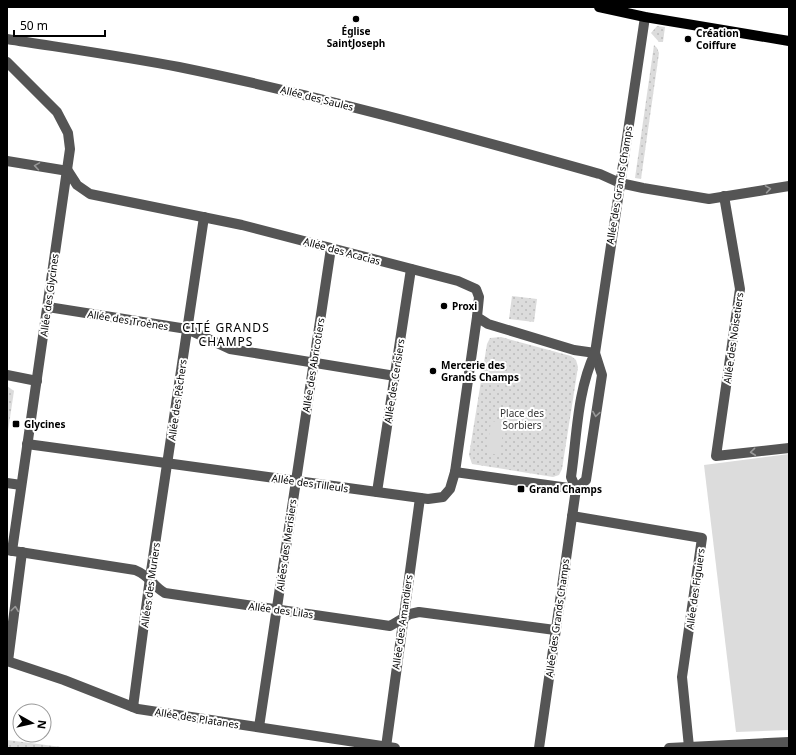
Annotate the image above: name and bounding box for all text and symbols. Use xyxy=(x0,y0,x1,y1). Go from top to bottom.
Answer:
scale bar xyxy=(14,12,105,38)
marker: Église SaintJoseph xyxy=(351,14,361,24)
text: 50 m xyxy=(20,17,48,34)
place label: Église SaintJoseph xyxy=(327,24,385,50)
place label: Création Coiffure xyxy=(696,26,739,52)
marker: Création Coiffure xyxy=(683,34,693,44)
street label: Allée des Saules xyxy=(279,82,355,114)
street label: Allée des Grands Champs xyxy=(603,125,635,245)
one-way arrow xyxy=(34,162,41,171)
one-way arrow xyxy=(765,185,771,194)
street label: Allée des Acacias xyxy=(302,234,382,268)
street label: Allée des Glycines xyxy=(36,252,62,337)
street label: Allée des Noisetiers xyxy=(720,291,746,385)
place label: Proxi xyxy=(452,299,477,313)
marker: Proxi xyxy=(439,301,449,311)
street label: Allée des Troènes xyxy=(86,307,170,333)
street label: Allée des Abricotiers xyxy=(299,317,327,413)
district label: CITÉ GRANDS CHAMPS xyxy=(182,319,270,350)
street label: Allée des Cerisiers xyxy=(380,338,408,424)
street label: Allée des Pêchers xyxy=(164,358,190,441)
place label: Mercerie des Grands Champs xyxy=(441,358,519,384)
marker: Mercerie des Grands Champs xyxy=(428,366,438,376)
park label: Place des Sorbiers xyxy=(500,406,544,432)
one-way arrow xyxy=(592,411,601,417)
place label: Glycines xyxy=(24,417,66,431)
marker: Glycines xyxy=(11,419,21,429)
one-way arrow xyxy=(750,447,756,456)
street label: Allée des Tilleuls xyxy=(271,471,349,495)
place label: Grand Champs xyxy=(529,482,602,496)
marker: Grand Champs xyxy=(516,484,526,494)
street label: Allées des Merisiers xyxy=(273,498,299,592)
street label: Allées des Muriers xyxy=(137,541,163,629)
street label: Allée des Figuiers xyxy=(682,547,708,631)
street label: Allée des Grands Champs xyxy=(542,558,572,678)
street label: Allée des Amandiers xyxy=(388,574,416,670)
street label: Allée des Lilas xyxy=(248,599,315,622)
one-way arrow xyxy=(10,605,19,612)
north arrow xyxy=(12,703,52,743)
street label: Allée des Platanes xyxy=(154,704,240,732)
text: N xyxy=(34,719,50,730)

